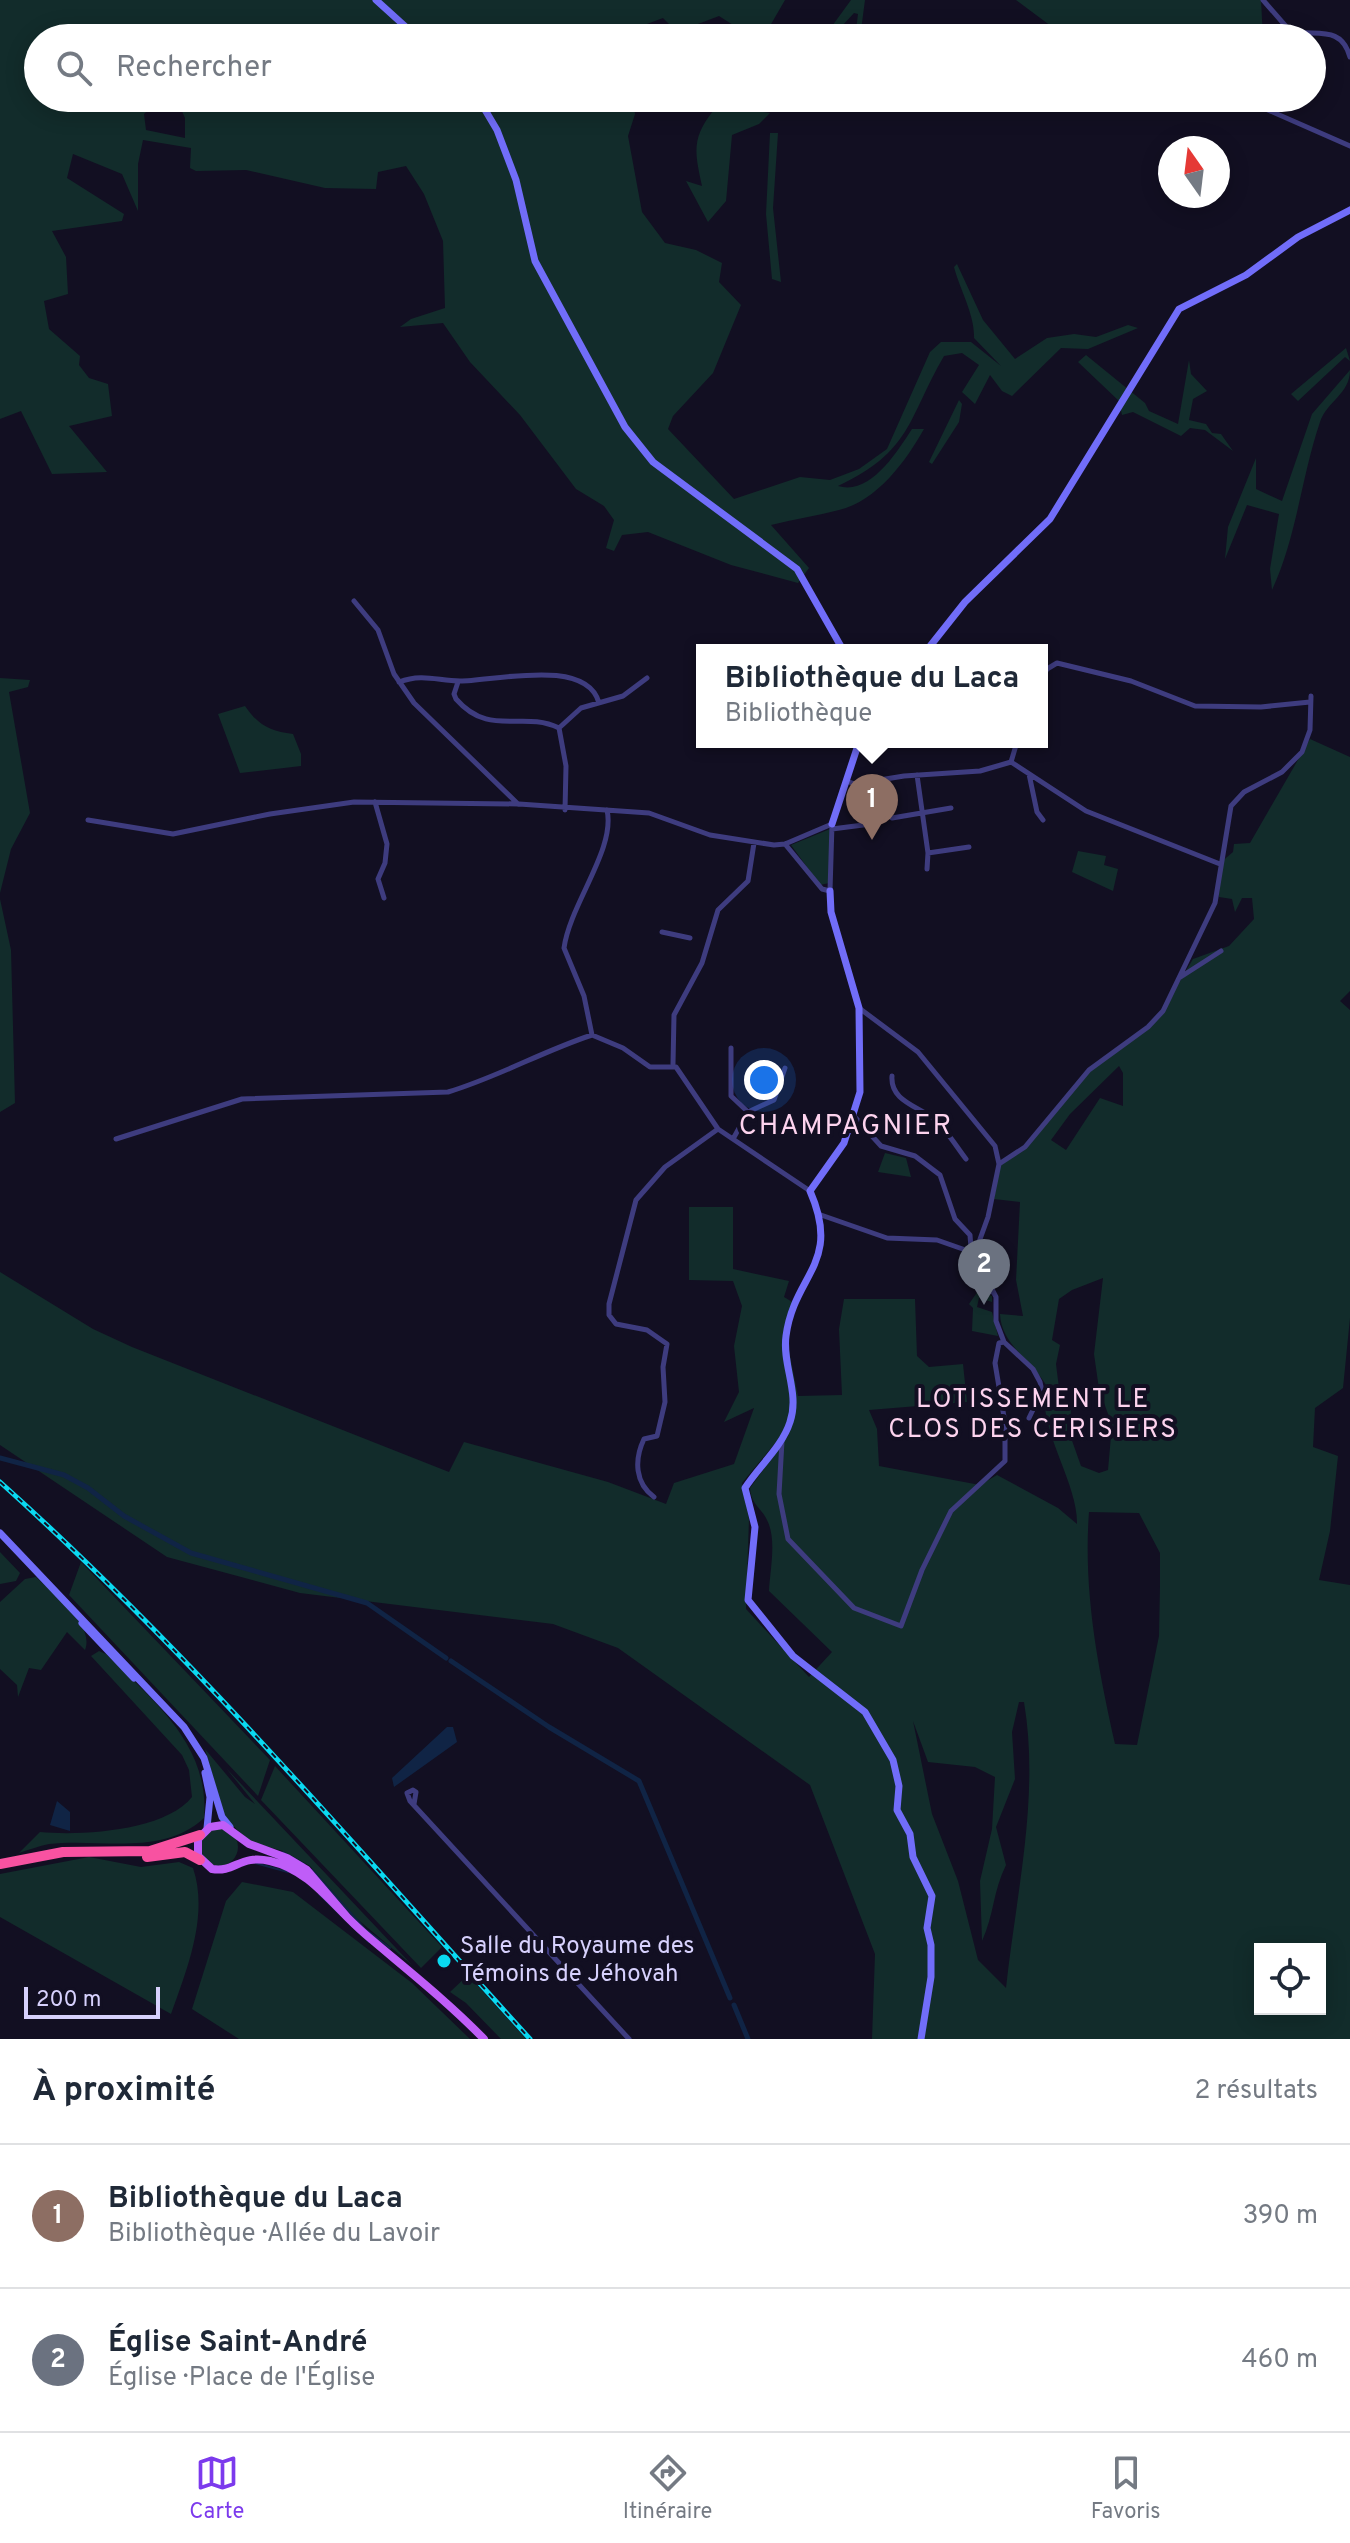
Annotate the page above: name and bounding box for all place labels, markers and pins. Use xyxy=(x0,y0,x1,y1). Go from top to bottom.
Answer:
pin: 1 xyxy=(846,774,898,840)
pin: 2 xyxy=(958,1239,1010,1305)
place label: Salle du Royaume des Témoins de Jéhovah xyxy=(460,1932,695,1990)
marker: Salle du Royaume des Témoins de Jéhovah xyxy=(435,1952,453,1970)

